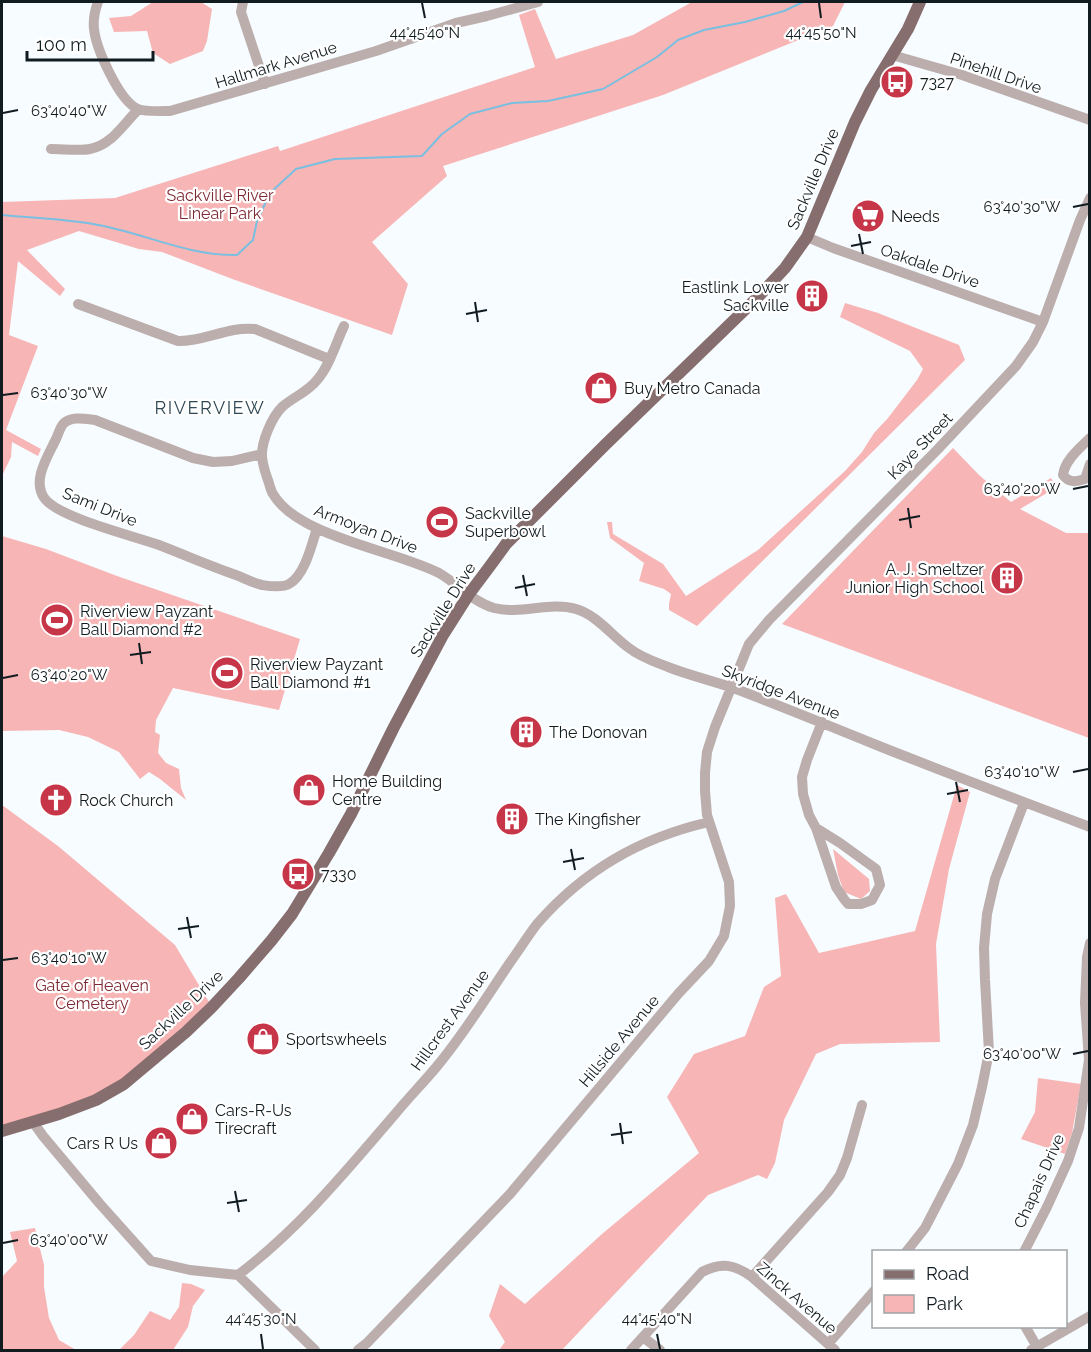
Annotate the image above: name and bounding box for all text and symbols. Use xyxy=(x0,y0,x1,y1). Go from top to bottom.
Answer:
scale bar xyxy=(27,24,153,62)
text: 44°45'40"N xyxy=(390,24,460,42)
text: 44°45'50"N xyxy=(785,24,857,42)
text: 100 m xyxy=(36,34,87,55)
street label: Hallmark Avenue xyxy=(213,37,339,93)
street label: Pinehill Drive xyxy=(948,48,1044,98)
bus stop icon: 7327 xyxy=(879,64,915,100)
place label: 7327 xyxy=(920,73,954,92)
text: 63°40'40"W xyxy=(31,102,107,120)
street label: Sackville Drive xyxy=(783,126,843,232)
park label: Sackville River Linear Park xyxy=(167,186,274,223)
supermarket icon: Needs xyxy=(850,198,886,234)
text: 63°40'30"W xyxy=(984,198,1061,216)
place label: Needs xyxy=(891,207,940,226)
street label: Oakdale Drive xyxy=(878,240,982,292)
place label: Eastlink Lower Sackville xyxy=(682,278,789,315)
building icon: Eastlink Lower Sackville xyxy=(794,278,830,314)
shop icon: Buy Metro Canada xyxy=(583,370,619,406)
place label: Buy Metro Canada xyxy=(624,379,760,398)
text: 63°40'30"W xyxy=(31,384,108,402)
district label: RIVERVIEW xyxy=(155,397,265,418)
street label: Kaye Street xyxy=(884,408,957,483)
text: 63°40'20"W xyxy=(984,480,1061,498)
street label: Sami Drive xyxy=(60,483,140,531)
street label: Armoyan Drive xyxy=(312,501,420,557)
sports icon: Sackville Superbowl xyxy=(424,504,460,540)
place label: Sackville Superbowl xyxy=(465,504,546,541)
street label: Sackville Drive xyxy=(406,559,480,661)
place label: A. J. Smeltzer Junior High School xyxy=(845,560,985,597)
building icon: A. J. Smeltzer Junior High School xyxy=(989,560,1025,596)
sports icon: Riverview Payzant Ball Diamond #2 xyxy=(39,602,75,638)
place label: Riverview Payzant Ball Diamond #2 xyxy=(80,602,214,639)
sports icon: Riverview Payzant Ball Diamond #1 xyxy=(209,655,245,691)
place label: Riverview Payzant Ball Diamond #1 xyxy=(250,655,384,692)
street label: Skyridge Avenue xyxy=(719,661,843,723)
text: 63°40'20"W xyxy=(31,666,108,684)
building icon: The Donovan xyxy=(508,714,544,750)
place label: The Donovan xyxy=(549,723,647,742)
text: 63°40'10"W xyxy=(984,763,1060,781)
shop icon: Home Building Centre xyxy=(291,772,327,808)
place label: Home Building Centre xyxy=(332,772,442,809)
church icon: Rock Church xyxy=(38,782,74,818)
place label: Rock Church xyxy=(79,791,173,810)
building icon: The Kingfisher xyxy=(494,801,530,837)
place label: The Kingfisher xyxy=(535,810,641,829)
bus stop icon: 7330 xyxy=(280,856,316,892)
place label: 7330 xyxy=(321,865,356,884)
text: 63°40'10"W xyxy=(31,949,107,967)
street label: Sackville Drive xyxy=(135,966,227,1054)
street label: Hillcrest Avenue xyxy=(407,966,493,1074)
park label: Gate of Heaven Cemetery xyxy=(35,976,149,1013)
street label: Hillside Avenue xyxy=(575,991,663,1091)
shop icon: Sportswheels xyxy=(245,1021,281,1057)
place label: Sportswheels xyxy=(286,1030,387,1049)
text: 63°40'00"W xyxy=(983,1045,1061,1063)
shop icon: Cars-R-Us Tirecraft xyxy=(174,1101,210,1137)
place label: Cars-R-Us Tirecraft xyxy=(215,1101,292,1138)
shop icon: Cars R Us xyxy=(143,1125,179,1161)
street label: Chapais Drive xyxy=(1010,1131,1068,1231)
place label: Cars R Us xyxy=(67,1134,138,1153)
text: 63°40'00"W xyxy=(30,1231,108,1249)
legend xyxy=(872,1250,1067,1328)
street label: Zinck Avenue xyxy=(753,1258,841,1338)
text: Road xyxy=(926,1263,969,1284)
text: Park xyxy=(926,1293,963,1314)
text: 44°45'30"N xyxy=(225,1310,297,1328)
text: 44°45'40"N xyxy=(622,1310,692,1328)

